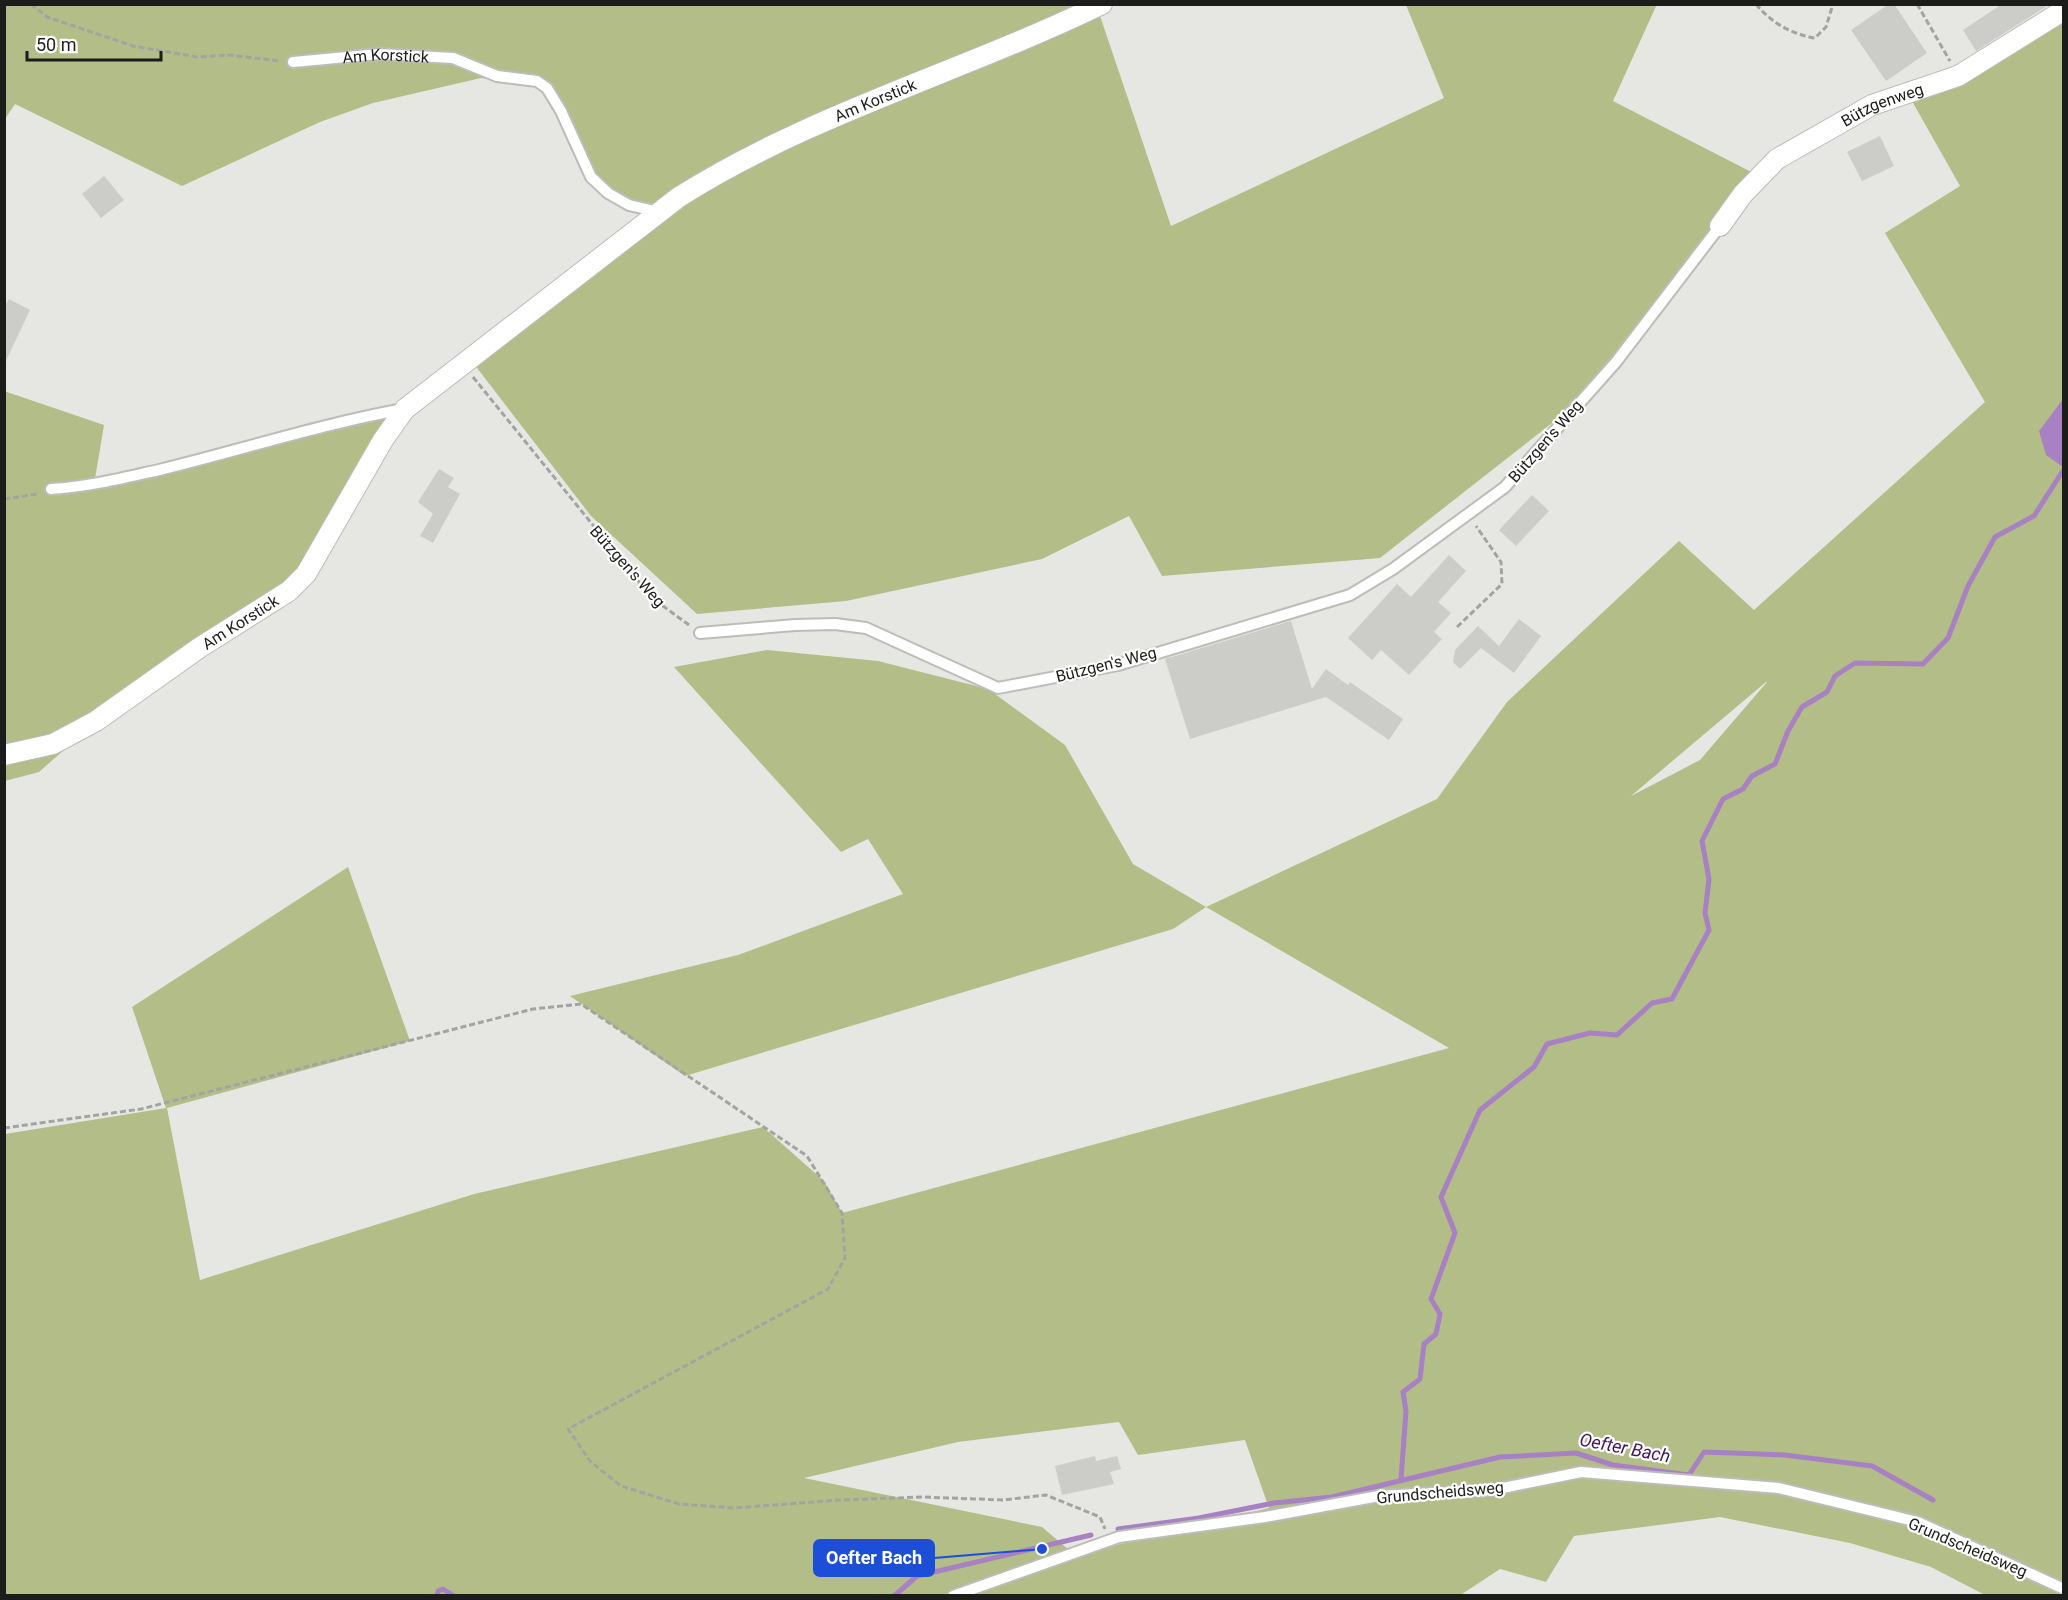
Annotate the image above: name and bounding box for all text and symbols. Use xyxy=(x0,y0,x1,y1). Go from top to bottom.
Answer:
scale bar xyxy=(27,24,160,62)
text: 50 m xyxy=(36,34,76,55)
street label: Am Korstick xyxy=(342,45,430,67)
street label: Am Korstick xyxy=(832,75,920,126)
street label: Bützgenweg xyxy=(1838,79,1926,131)
street label: Bützgen's Weg xyxy=(1504,396,1586,486)
street label: Bützgen's Weg xyxy=(586,522,669,611)
street label: Am Korstick xyxy=(199,591,283,654)
street label: Bützgen's Weg xyxy=(1054,643,1158,686)
water label: Oefter Bach xyxy=(1578,1428,1672,1467)
street label: Grundscheidsweg xyxy=(1376,1477,1504,1508)
street label: Grundscheidsweg xyxy=(1905,1514,2030,1581)
callout: Oefter Bach xyxy=(814,1540,934,1576)
text: Oefter Bach xyxy=(826,1547,922,1568)

